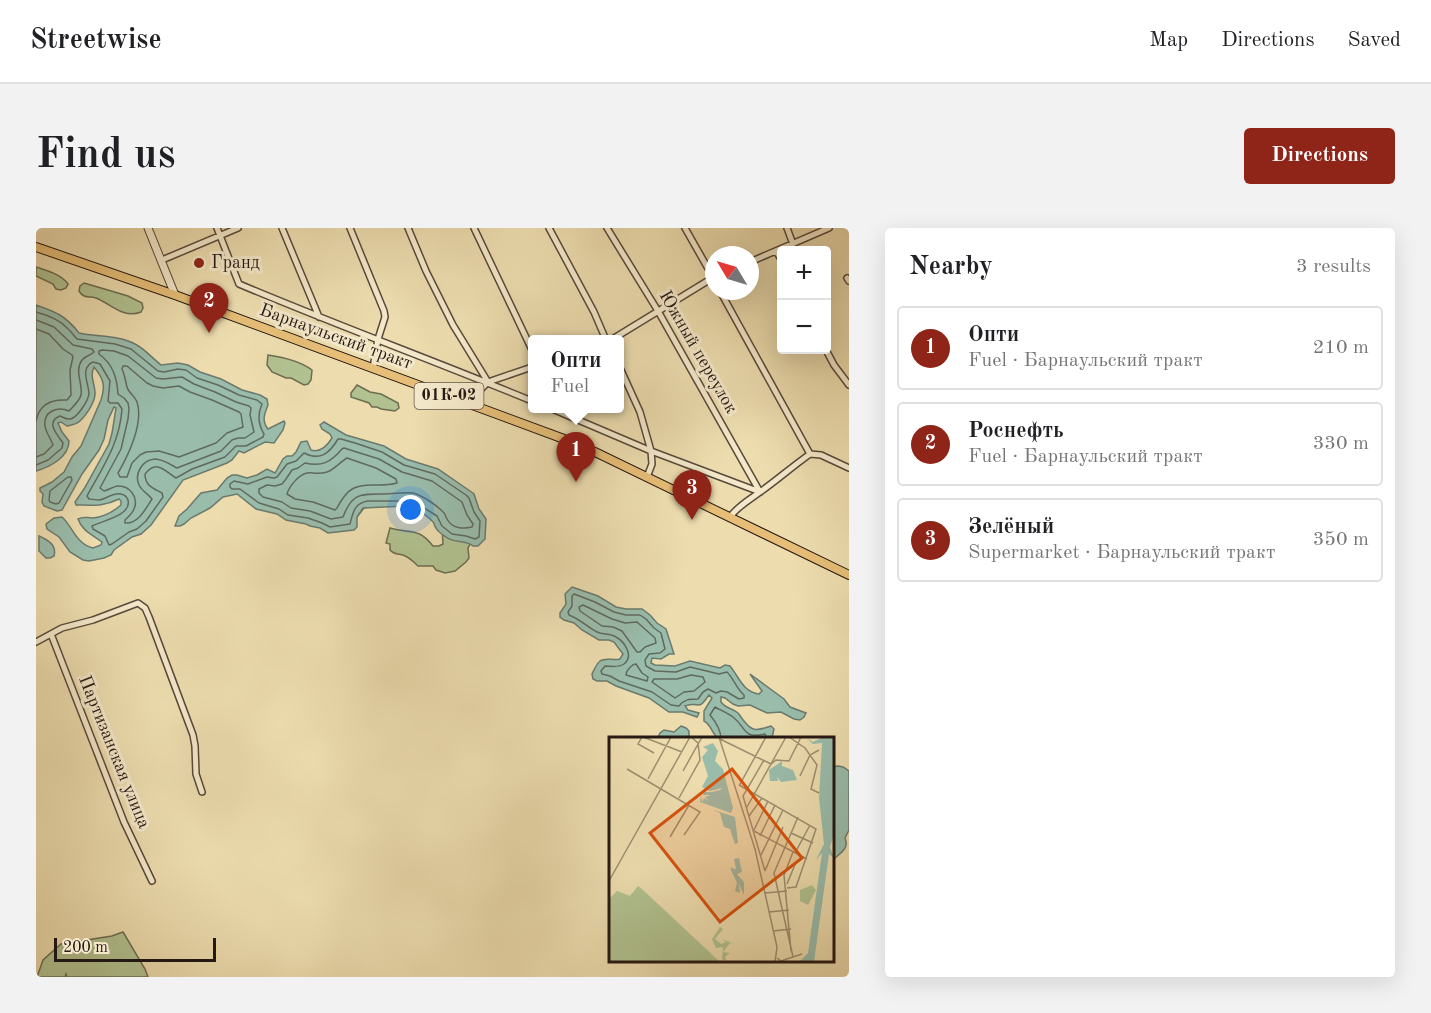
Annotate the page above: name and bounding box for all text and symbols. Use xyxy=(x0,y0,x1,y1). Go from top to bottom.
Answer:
text: Streetwise xyxy=(30,27,162,55)
text: Map xyxy=(1149,30,1188,51)
text: Directions xyxy=(1221,30,1315,51)
text: Saved xyxy=(1348,30,1401,51)
button: Directions xyxy=(1244,128,1395,184)
text: Find us xyxy=(36,135,175,177)
north arrow xyxy=(705,246,759,300)
map controls xyxy=(777,246,831,354)
button: + xyxy=(777,246,831,300)
place label: Гранд xyxy=(211,254,260,272)
text: Nearby xyxy=(909,254,993,280)
marker: Гранд xyxy=(192,256,206,270)
text: 3 results xyxy=(1296,257,1371,277)
pin: 2 xyxy=(190,284,228,333)
street label: Южный переулок xyxy=(656,287,740,417)
button: − xyxy=(777,300,831,354)
street label: Барнаульский тракт xyxy=(257,301,415,373)
text: Опти xyxy=(968,324,1019,346)
popup xyxy=(528,335,624,413)
text: 1 xyxy=(925,338,936,358)
text: 210 m xyxy=(1313,338,1369,358)
text: Опти xyxy=(550,350,602,372)
text: Fuel · Барнаульский тракт xyxy=(968,351,1203,371)
text: Fuel xyxy=(550,377,589,397)
road number: 01К-02 xyxy=(414,383,484,409)
text: Роснефть xyxy=(968,420,1064,442)
pin: 1 xyxy=(556,432,596,482)
text: 2 xyxy=(925,434,936,454)
text: 330 m xyxy=(1313,434,1369,454)
text: Fuel · Барнаульский тракт xyxy=(968,447,1203,467)
pin: 3 xyxy=(672,470,712,520)
your location xyxy=(396,495,425,524)
text: Зелёный xyxy=(968,516,1054,538)
text: 3 xyxy=(925,530,936,550)
text: 350 m xyxy=(1313,530,1369,550)
text: Supermarket · Барнаульский тракт xyxy=(968,543,1275,563)
street label: Партизанская улица xyxy=(75,673,153,831)
inset map xyxy=(609,737,834,962)
scale bar xyxy=(54,935,216,962)
text: 200 m xyxy=(63,940,108,956)

